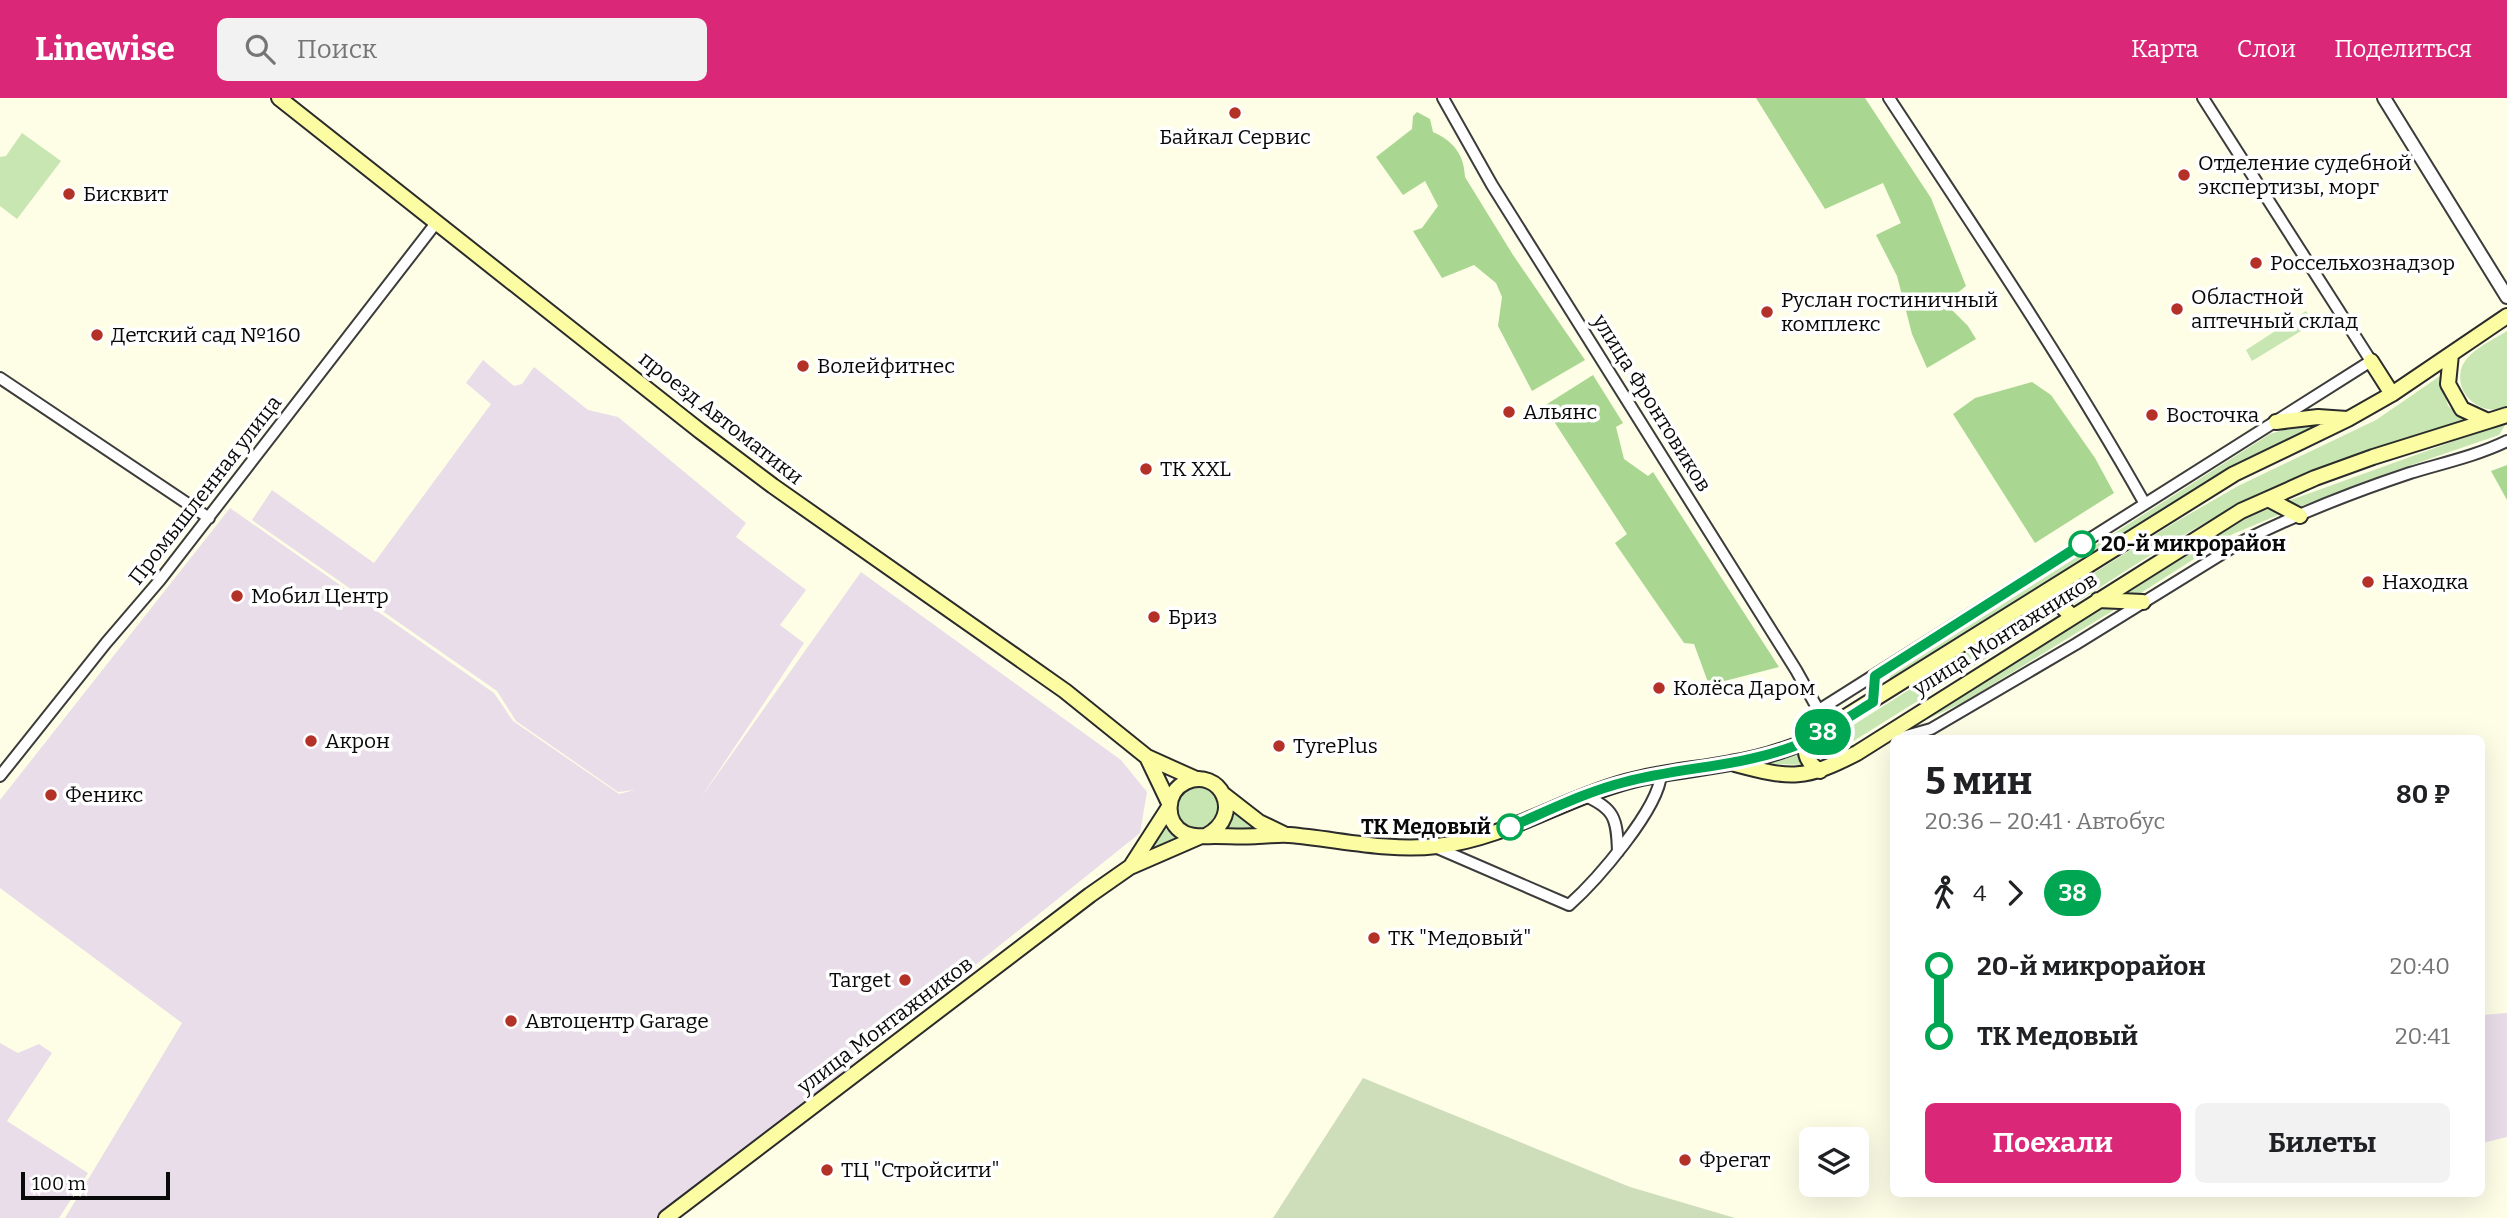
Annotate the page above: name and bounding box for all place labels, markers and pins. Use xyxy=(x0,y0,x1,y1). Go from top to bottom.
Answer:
marker: Байкал Сервис xyxy=(1227,105,1243,121)
place label: Байкал Сервис xyxy=(1159,124,1311,150)
place label: Отделение судебной экспертизы, морг xyxy=(2198,150,2412,200)
marker: Отделение судебной экспертизы, морг xyxy=(2176,167,2192,183)
place label: Бисквит xyxy=(83,181,168,207)
marker: Бисквит xyxy=(61,186,77,202)
place label: Россельхознадзор xyxy=(2270,250,2455,276)
marker: Россельхознадзор xyxy=(2248,255,2264,271)
place label: Областной аптечный склад xyxy=(2191,284,2358,334)
place label: Руслан гостиничный комплекс xyxy=(1781,287,1998,337)
marker: Областной аптечный склад xyxy=(2169,301,2185,317)
marker: Руслан гостиничный комплекс xyxy=(1759,304,1775,320)
place label: Детский сад №160 xyxy=(111,322,301,348)
marker: Детский сад №160 xyxy=(89,327,105,343)
place label: Волейфитнес xyxy=(817,353,955,379)
marker: Волейфитнес xyxy=(795,358,811,374)
place label: Альянс xyxy=(1523,399,1597,425)
place label: Восточка xyxy=(2166,402,2260,428)
marker: Альянс xyxy=(1501,404,1517,420)
marker: Восточка xyxy=(2144,407,2160,423)
place label: ТК XXL xyxy=(1160,456,1231,482)
marker: ТК XXL xyxy=(1138,461,1154,477)
marker: 20-й микрорайон xyxy=(2069,531,2095,557)
place label: 20-й микрорайон xyxy=(2101,531,2286,557)
place label: Находка xyxy=(2382,569,2469,595)
marker: Находка xyxy=(2360,574,2376,590)
place label: Мобил Центр xyxy=(251,583,389,609)
marker: Мобил Центр xyxy=(229,588,245,604)
place label: Бриз xyxy=(1168,604,1217,630)
marker: Бриз xyxy=(1146,609,1162,625)
place label: Колёса Даром xyxy=(1673,675,1815,701)
marker: Колёса Даром xyxy=(1651,680,1667,696)
place label: Акрон xyxy=(325,728,390,754)
marker: Акрон xyxy=(303,733,319,749)
place label: TyrePlus xyxy=(1293,733,1378,759)
marker: TyrePlus xyxy=(1271,738,1287,754)
place label: Феникс xyxy=(65,782,143,808)
marker: Феникс xyxy=(43,787,59,803)
place label: ТК Медовый xyxy=(1361,814,1491,840)
marker: ТК Медовый xyxy=(1497,814,1523,840)
place label: ТК "Медовый" xyxy=(1388,925,1531,951)
marker: ТК "Медовый" xyxy=(1366,930,1382,946)
place label: Target xyxy=(829,967,891,993)
marker: Target xyxy=(897,972,913,988)
place label: Автоцентр Garage xyxy=(525,1008,709,1034)
marker: Автоцентр Garage xyxy=(503,1013,519,1029)
place label: Фрегат xyxy=(1699,1147,1770,1173)
marker: Фрегат xyxy=(1677,1152,1693,1168)
place label: ТЦ "Стройсити" xyxy=(841,1157,1000,1183)
marker: ТЦ "Стройсити" xyxy=(819,1162,835,1178)

